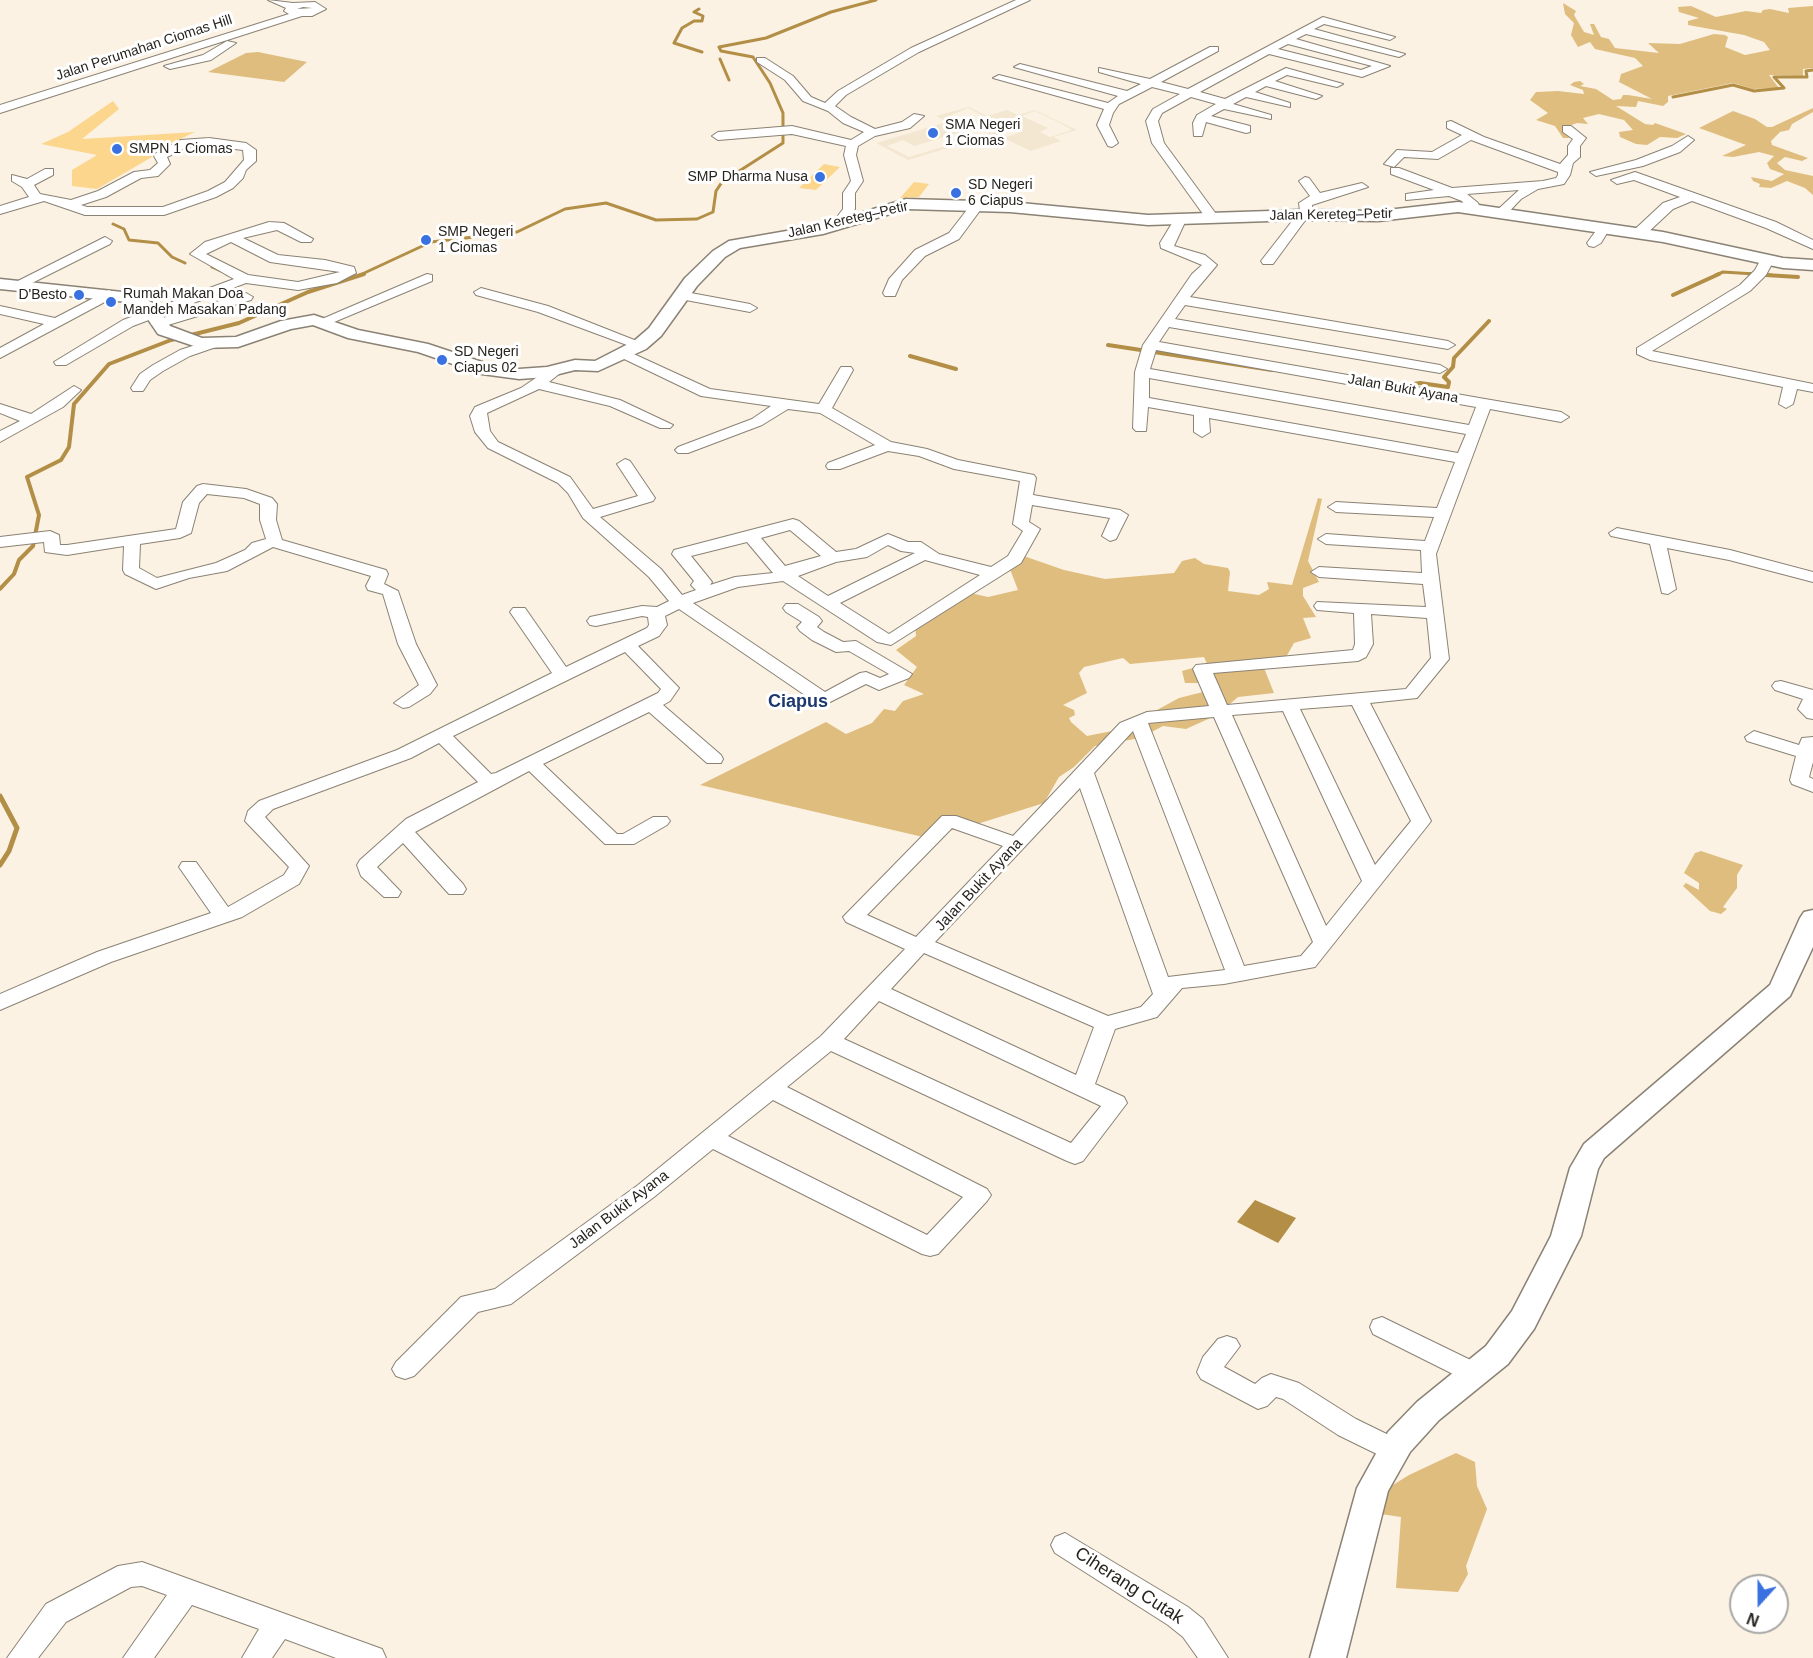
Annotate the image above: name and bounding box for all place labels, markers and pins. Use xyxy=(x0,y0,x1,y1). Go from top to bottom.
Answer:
place label: SMA Negeri 1 Ciomas xyxy=(945,117,1020,150)
marker: SMA Negeri 1 Ciomas xyxy=(926,126,940,140)
place label: SMPN 1 Ciomas xyxy=(129,141,232,157)
marker: SMPN 1 Ciomas xyxy=(110,142,124,156)
place label: SMP Dharma Nusa xyxy=(687,169,808,185)
marker: SMP Dharma Nusa xyxy=(813,170,827,184)
place label: SD Negeri 6 Ciapus xyxy=(968,177,1033,210)
marker: SD Negeri 6 Ciapus xyxy=(949,186,963,200)
place label: SMP Negeri 1 Ciomas xyxy=(438,224,513,256)
marker: SMP Negeri 1 Ciomas xyxy=(419,233,433,247)
place label: Rumah Makan Doa Mandeh Masakan Padang xyxy=(123,286,286,318)
place label: D'Besto xyxy=(18,287,67,303)
marker: D'Besto xyxy=(72,288,86,302)
marker: Rumah Makan Doa Mandeh Masakan Padang xyxy=(104,295,118,309)
place label: SD Negeri Ciapus 02 xyxy=(454,344,519,376)
marker: SD Negeri Ciapus 02 xyxy=(435,353,449,367)

